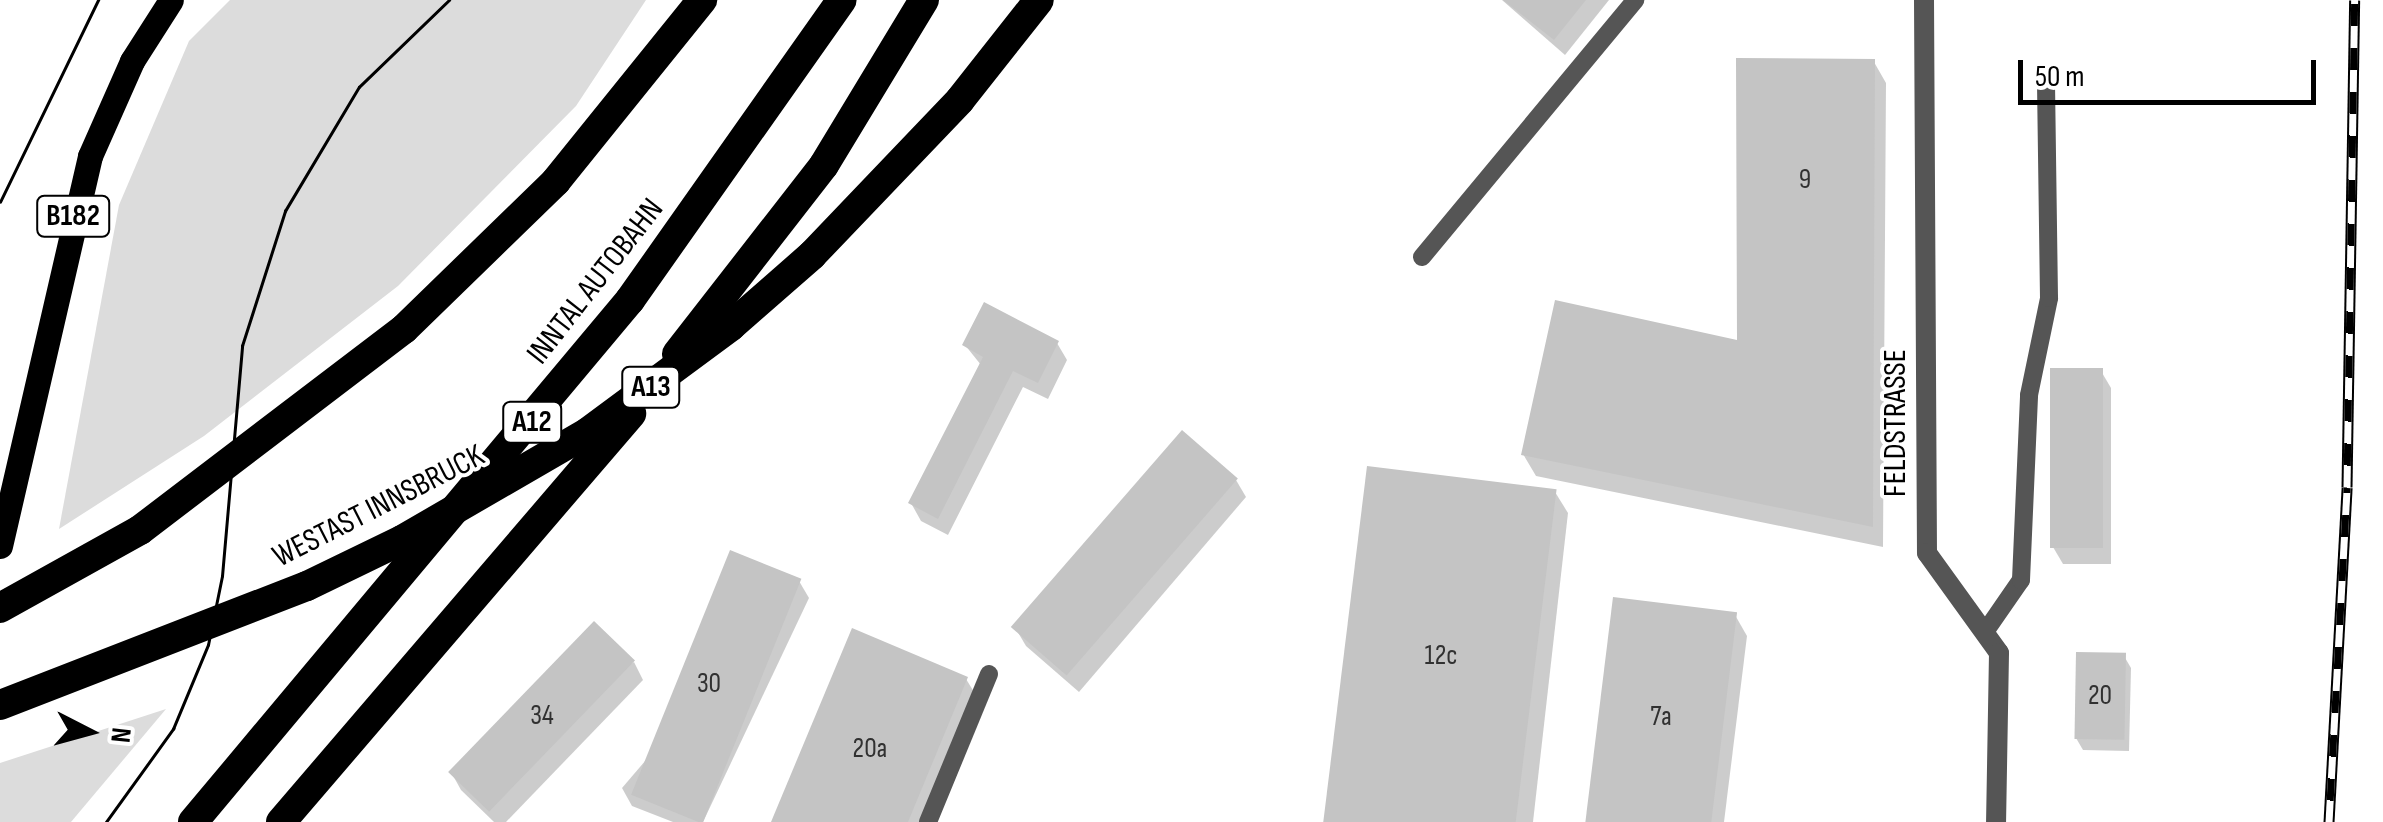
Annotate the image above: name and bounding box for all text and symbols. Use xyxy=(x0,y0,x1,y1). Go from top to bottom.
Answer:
scale bar xyxy=(2023,40,2320,102)
text: 50 m xyxy=(2035,59,2084,95)
house number: 9 xyxy=(1799,163,1811,197)
road number: B182 xyxy=(36,191,110,241)
street label: INNTAL AUTOBAHN xyxy=(519,192,673,372)
street label: FELDSTRASSE xyxy=(1877,349,1915,497)
road number: A13 xyxy=(621,362,681,412)
road number: A12 xyxy=(502,397,562,447)
street label: WESTAST INNSBRUCK xyxy=(267,437,491,577)
house number: 12c xyxy=(1425,639,1457,673)
house number: 30 xyxy=(697,667,721,701)
house number: 20 xyxy=(2088,679,2112,713)
north arrow xyxy=(40,682,140,782)
house number: 34 xyxy=(530,699,554,733)
house number: 7a xyxy=(1650,700,1672,734)
text: N xyxy=(103,726,138,744)
house number: 20a xyxy=(853,732,887,766)

